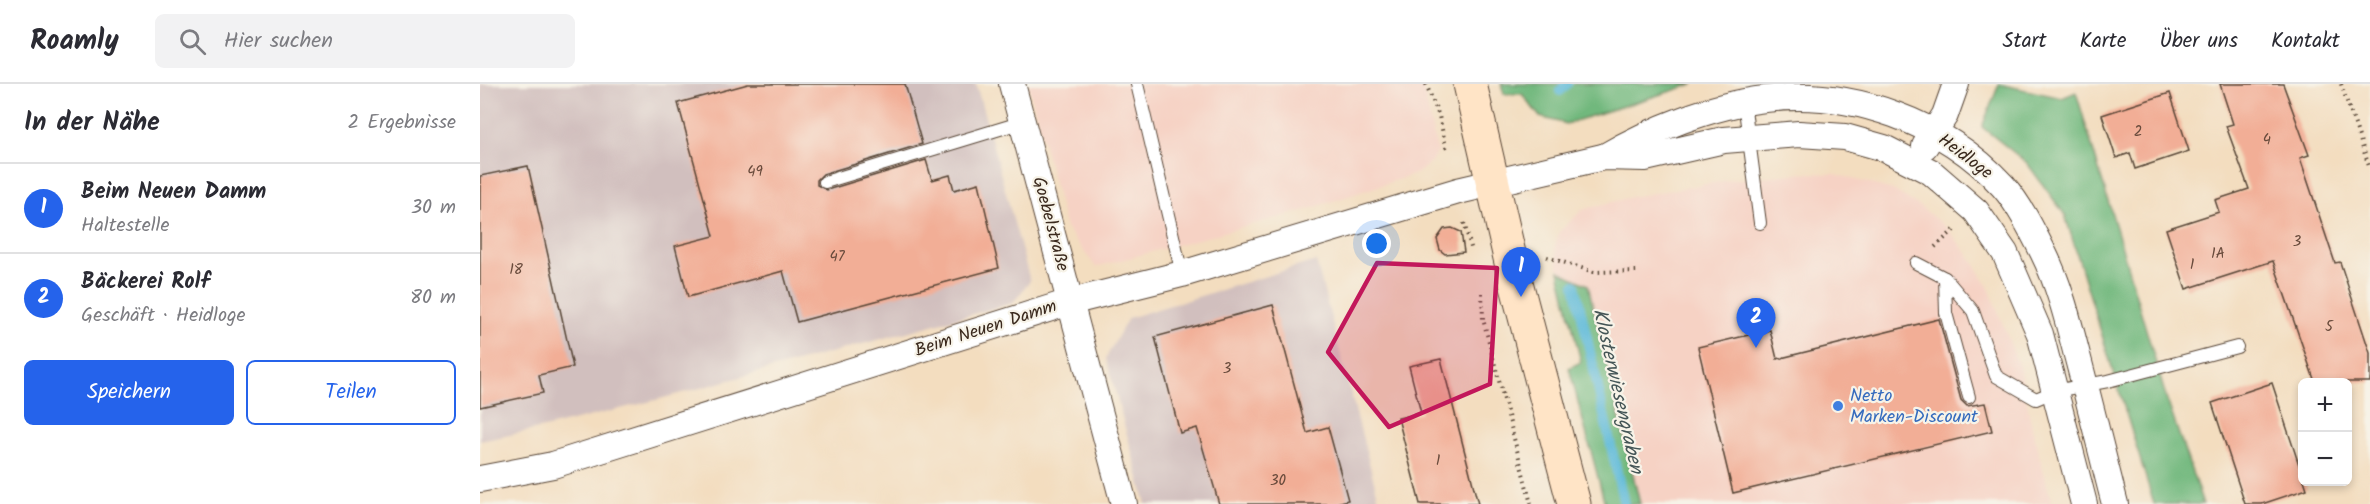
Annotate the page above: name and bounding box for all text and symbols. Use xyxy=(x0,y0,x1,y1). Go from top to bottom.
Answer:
search box xyxy=(155,14,575,68)
text: Roamly xyxy=(30,19,119,64)
text: Hier suchen xyxy=(224,24,333,59)
icon: search xyxy=(176,25,209,58)
text: Start xyxy=(2002,25,2047,58)
text: Karte xyxy=(2080,25,2126,58)
text: Über uns xyxy=(2159,25,2238,58)
text: Kontakt xyxy=(2271,25,2340,58)
text: In der Nähe xyxy=(24,102,160,144)
text: 2 Ergebnisse xyxy=(348,107,456,139)
house number: 2 xyxy=(2134,120,2142,144)
street label: Heidloge xyxy=(1931,127,1999,187)
house number: 4 xyxy=(2263,128,2271,152)
house number: 49 xyxy=(747,160,763,184)
street label: Goebelstraße xyxy=(1023,173,1077,275)
text: Beim Neuen Damm xyxy=(81,175,266,210)
text: 1 xyxy=(40,192,47,224)
text: 30 m xyxy=(411,192,456,224)
text: Haltestelle xyxy=(81,210,169,242)
your location xyxy=(1362,229,1391,258)
house number: 3 xyxy=(2293,230,2302,254)
house number: 1A xyxy=(2211,242,2225,266)
house number: 47 xyxy=(829,245,846,269)
pin: 1 xyxy=(1502,248,1540,297)
house number: 1 xyxy=(2190,253,2195,277)
house number: 18 xyxy=(509,258,524,282)
text: Bäckerei Rolf xyxy=(81,265,210,300)
text: 2 xyxy=(38,282,49,314)
text: 80 m xyxy=(410,282,456,314)
street label: Beim Neuen Damm xyxy=(911,292,1061,366)
pin: 2 xyxy=(1736,298,1776,348)
text: Geschäft · Heidloge xyxy=(81,300,245,332)
water label: Klosterwiesengraben xyxy=(1582,305,1652,478)
house number: 5 xyxy=(2325,315,2334,339)
house number: 3 xyxy=(1223,357,1232,381)
button: Speichern xyxy=(24,360,234,425)
button: Teilen xyxy=(246,360,456,425)
map controls xyxy=(2298,378,2352,486)
button: + xyxy=(2298,378,2352,432)
place label: Netto Marken-Discount xyxy=(1850,382,1979,432)
marker: Netto Marken-Discount xyxy=(1831,399,1845,413)
button: − xyxy=(2298,432,2352,486)
house number: 1 xyxy=(1436,449,1441,473)
house number: 30 xyxy=(1270,469,1287,493)

